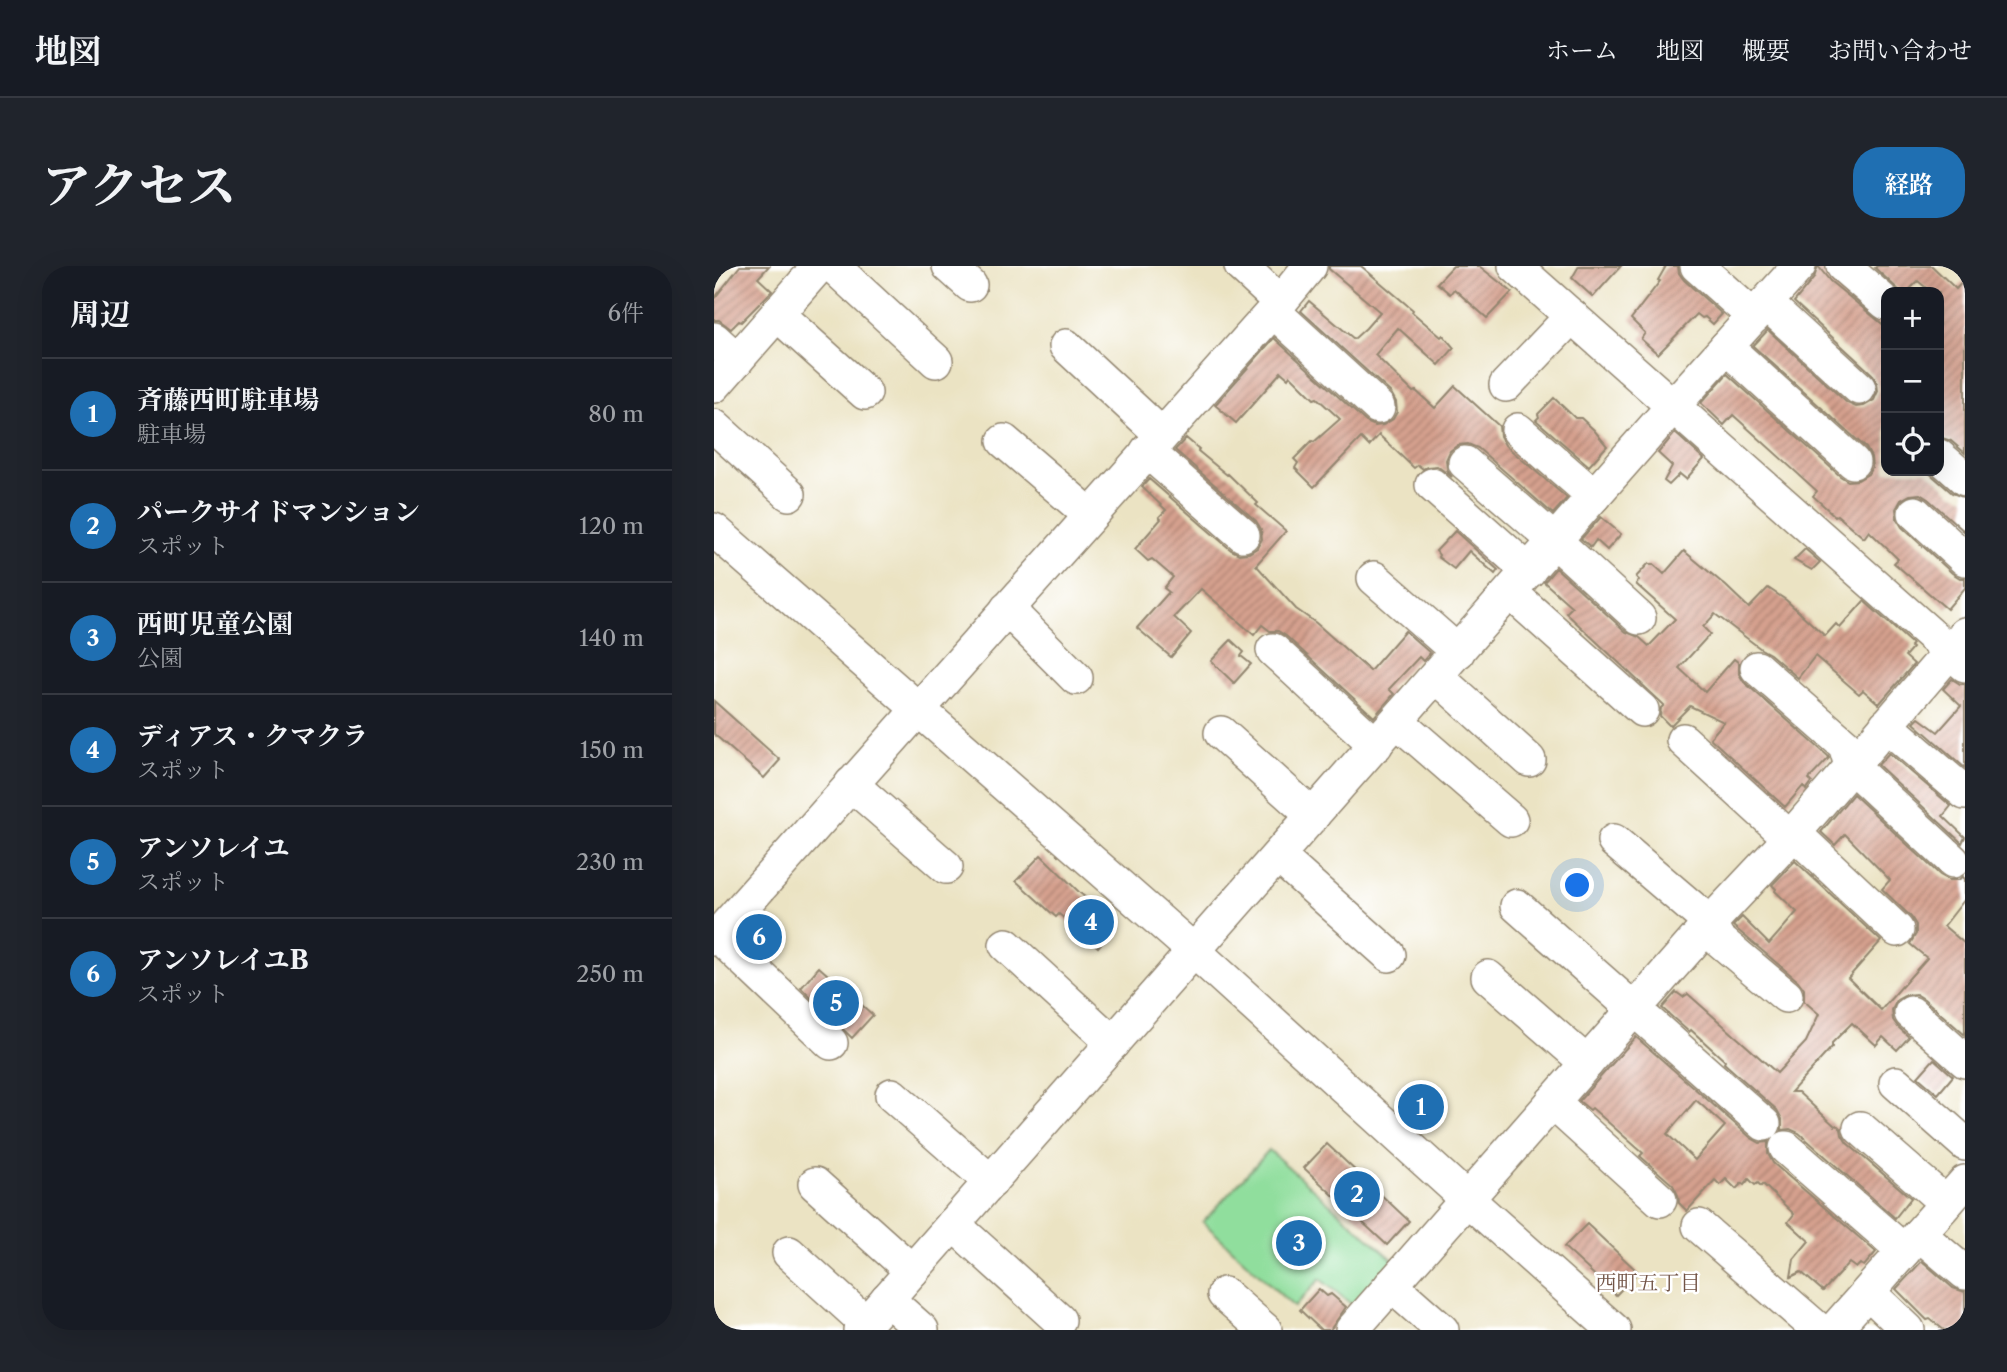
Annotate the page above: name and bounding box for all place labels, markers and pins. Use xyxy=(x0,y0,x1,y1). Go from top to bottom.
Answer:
pin: 4 xyxy=(1068,896,1114,948)
pin: 6 xyxy=(736,911,782,963)
pin: 5 xyxy=(813,977,859,1029)
pin: 1 xyxy=(1398,1081,1444,1133)
pin: 2 xyxy=(1334,1168,1380,1220)
pin: 3 xyxy=(1276,1217,1322,1269)

